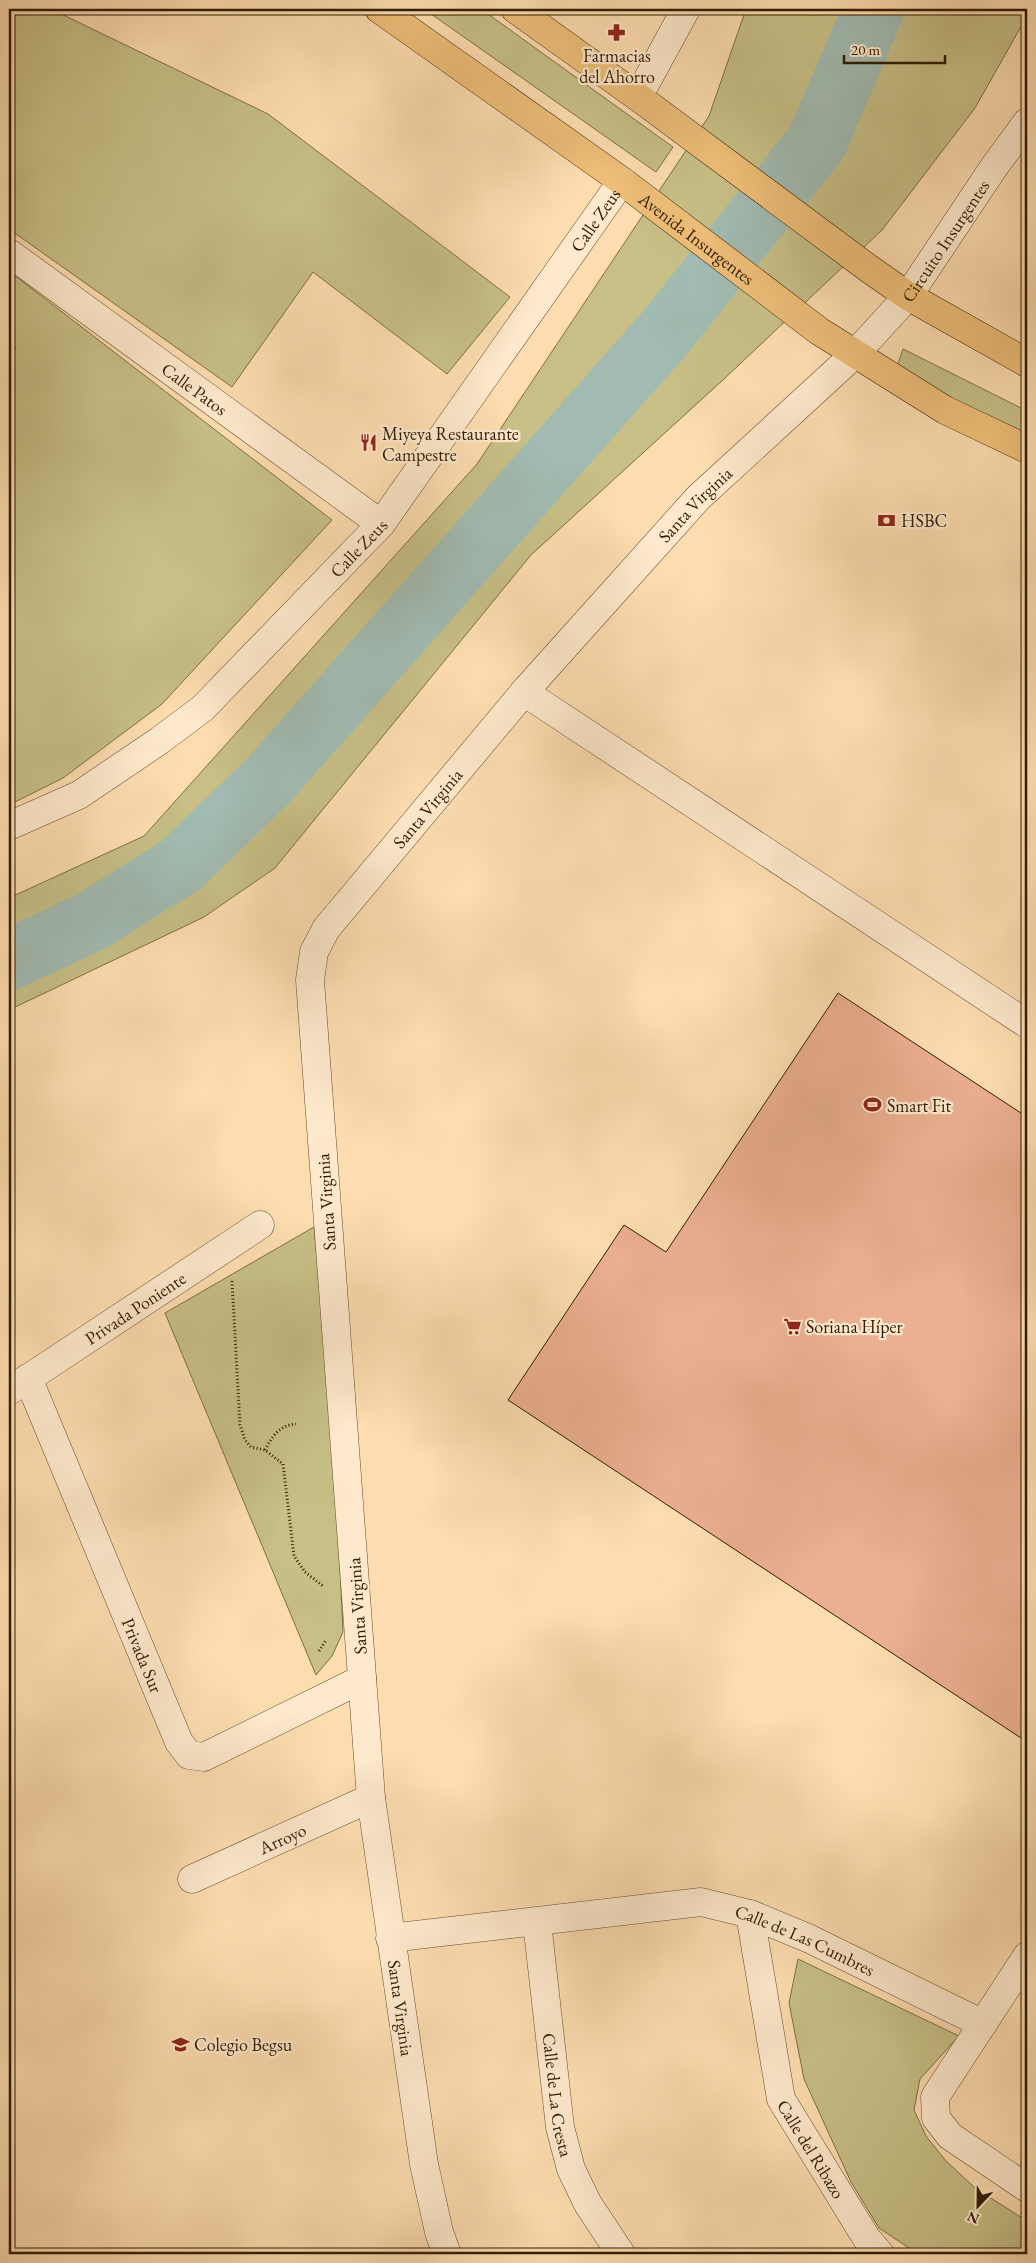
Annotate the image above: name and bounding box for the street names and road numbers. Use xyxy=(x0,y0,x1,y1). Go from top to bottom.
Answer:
street label: Circuito Insurgentes xyxy=(896,175,994,306)
street label: Calle Zeus xyxy=(565,183,625,256)
street label: Avenida Insurgentes xyxy=(634,186,760,290)
street label: Calle Patos xyxy=(157,357,232,420)
street label: Santa Virginia xyxy=(652,461,737,547)
street label: Calle Zeus xyxy=(325,515,392,582)
street label: Santa Virginia xyxy=(387,763,468,853)
street label: Santa Virginia xyxy=(311,1152,341,1251)
street label: Privada Poniente xyxy=(80,1266,190,1349)
street label: Santa Virginia xyxy=(342,1556,372,1655)
street label: Privada Sur xyxy=(117,1614,169,1696)
street label: Arroyo xyxy=(254,1818,309,1859)
street label: Calle de Las Cumbres xyxy=(733,1899,879,1981)
street label: Santa Virginia xyxy=(383,1958,419,2058)
street label: Calle de La Cresta xyxy=(538,2032,579,2160)
street label: Calle del Ribazo xyxy=(772,2095,851,2203)

